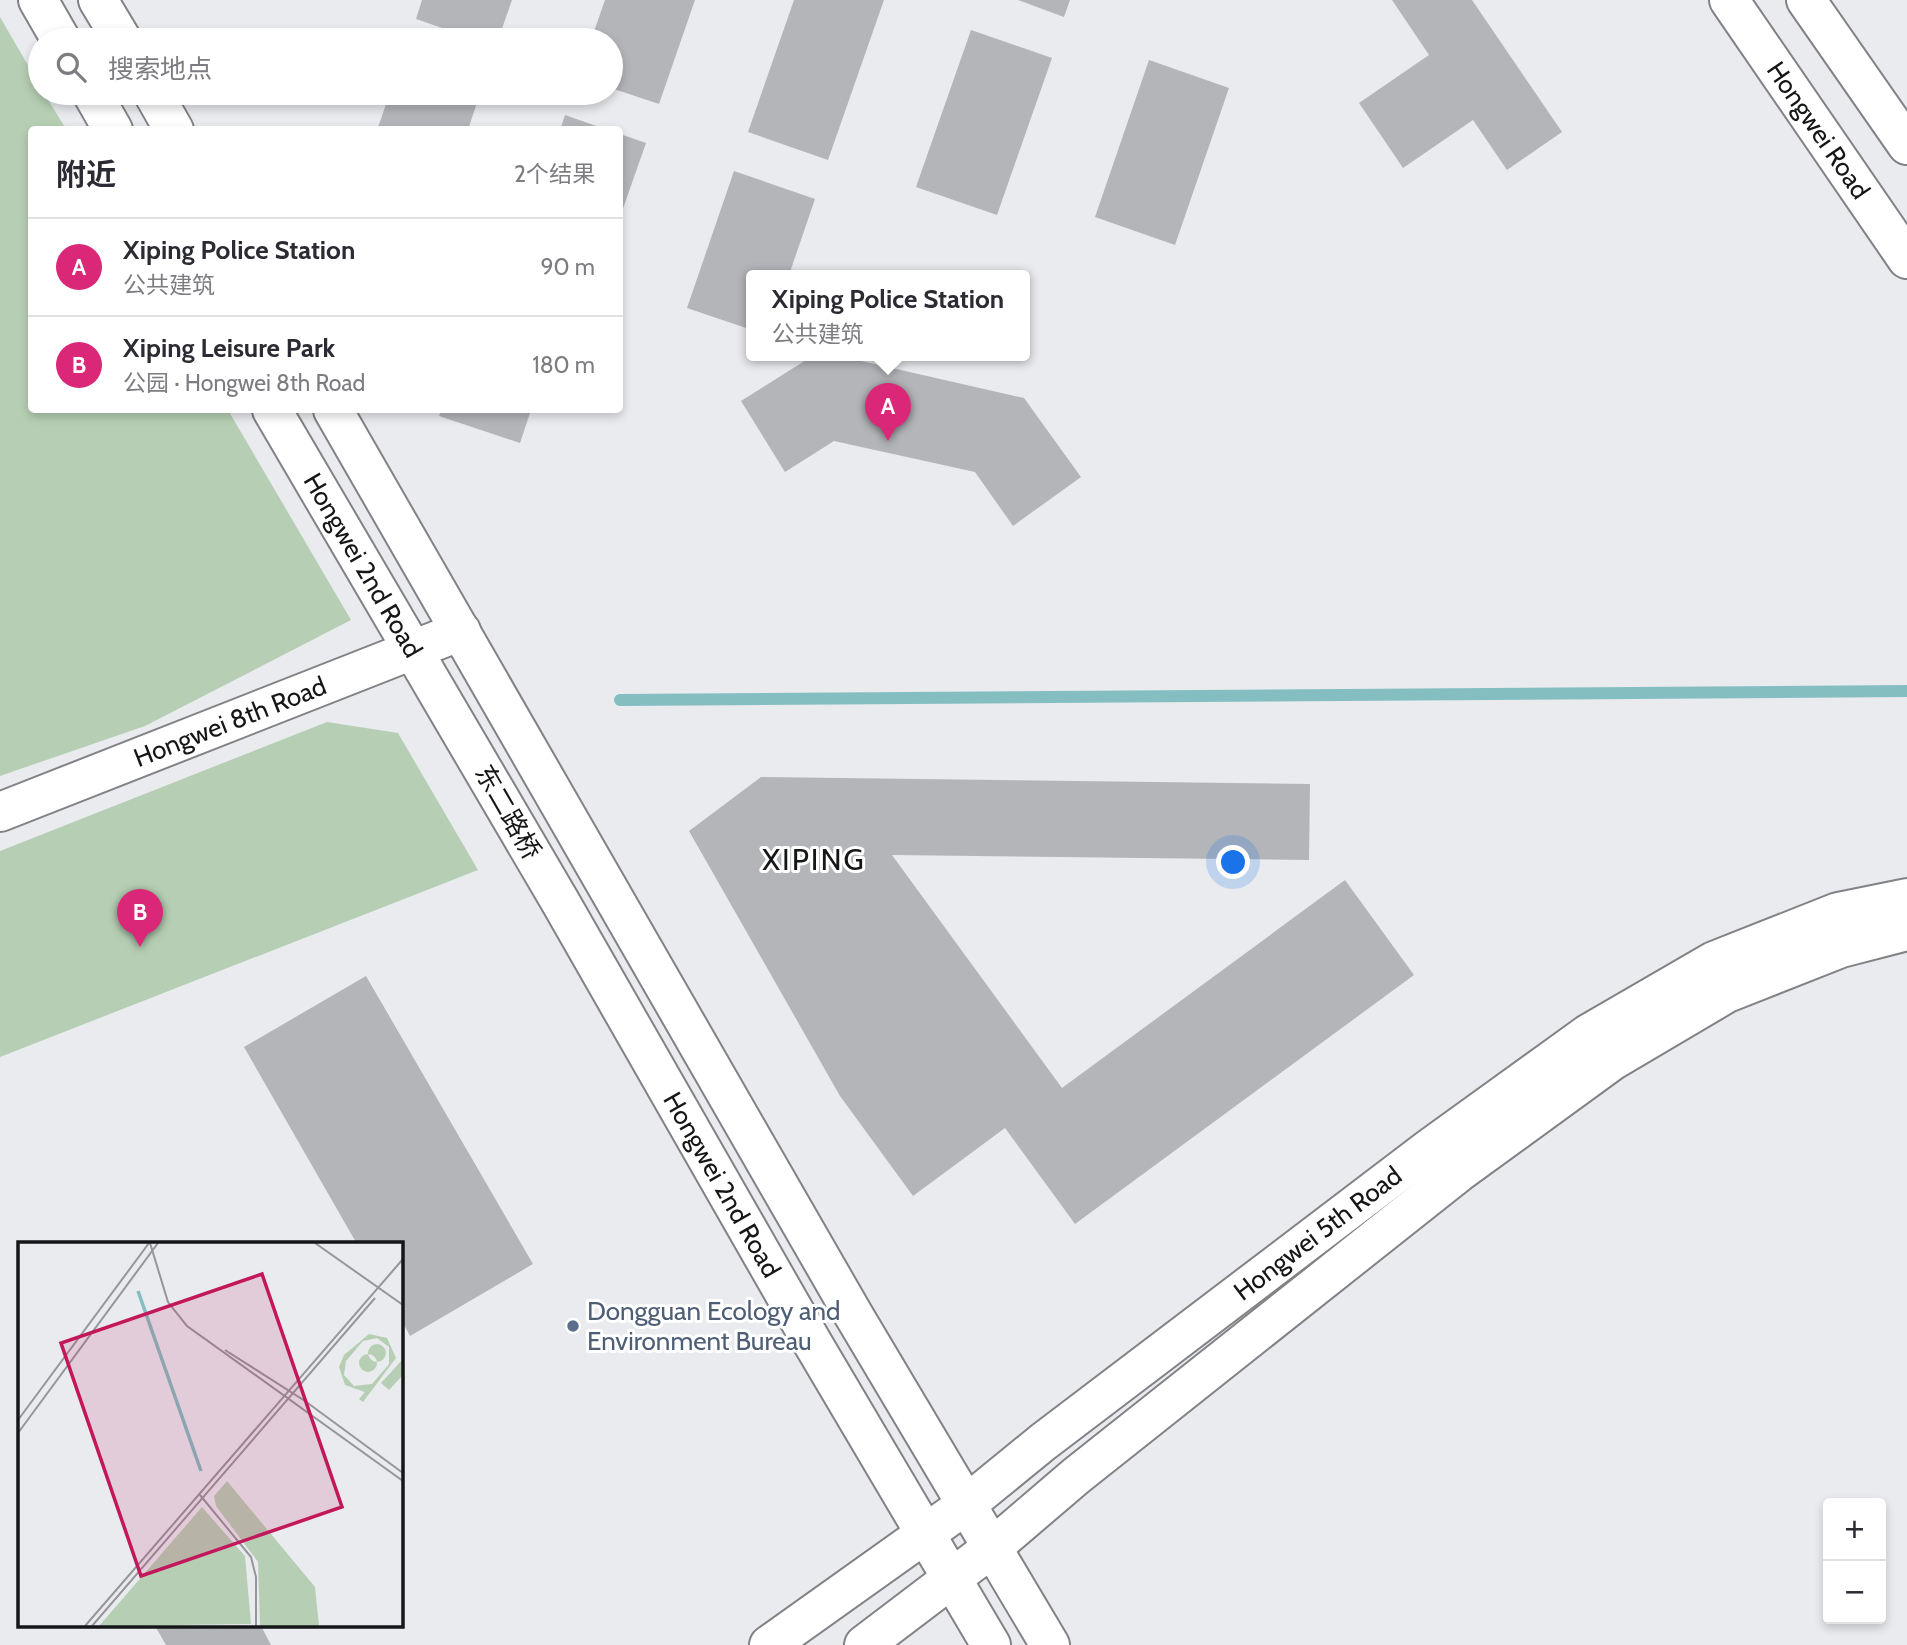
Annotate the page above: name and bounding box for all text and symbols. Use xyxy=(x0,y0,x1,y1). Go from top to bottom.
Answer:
search box xyxy=(28,28,623,105)
icon: search xyxy=(52,48,90,86)
text: 搜索地点 xyxy=(108,53,212,85)
street label: Hongwei Road xyxy=(1760,55,1877,205)
text: 附近 xyxy=(56,156,116,193)
text: 2个结果 xyxy=(514,160,595,188)
text: Xiping Police Station xyxy=(123,234,355,266)
text: A xyxy=(72,253,86,281)
text: 90 m xyxy=(541,253,595,281)
popup xyxy=(746,270,1030,361)
text: 公共建筑 xyxy=(123,271,215,299)
text: Xiping Police Station xyxy=(772,283,1004,315)
text: 公共建筑 xyxy=(772,320,864,348)
text: Xiping Leisure Park xyxy=(123,332,335,364)
text: B xyxy=(72,351,86,379)
text: 180 m xyxy=(532,351,595,379)
text: 公园 · Hongwei 8th Road xyxy=(123,369,365,397)
pin: A xyxy=(865,383,911,441)
street label: Hongwei 2nd Road xyxy=(297,467,429,663)
street label: Hongwei 8th Road xyxy=(129,670,331,774)
street label: 东二路桥 xyxy=(468,759,548,865)
district label: XIPING xyxy=(762,841,866,878)
your location xyxy=(1216,845,1250,879)
pin: B xyxy=(117,889,163,947)
street label: Hongwei 2nd Road xyxy=(657,1086,788,1283)
street label: Hongwei 5th Road xyxy=(1227,1159,1408,1307)
inset map xyxy=(18,1242,402,1628)
place label: Dongguan Ecology and Environment Bureau xyxy=(587,1295,841,1357)
marker: Dongguan Ecology and Environment Bureau xyxy=(565,1318,581,1334)
map controls xyxy=(1823,1498,1886,1624)
button: + xyxy=(1823,1498,1886,1561)
button: − xyxy=(1823,1561,1886,1624)

